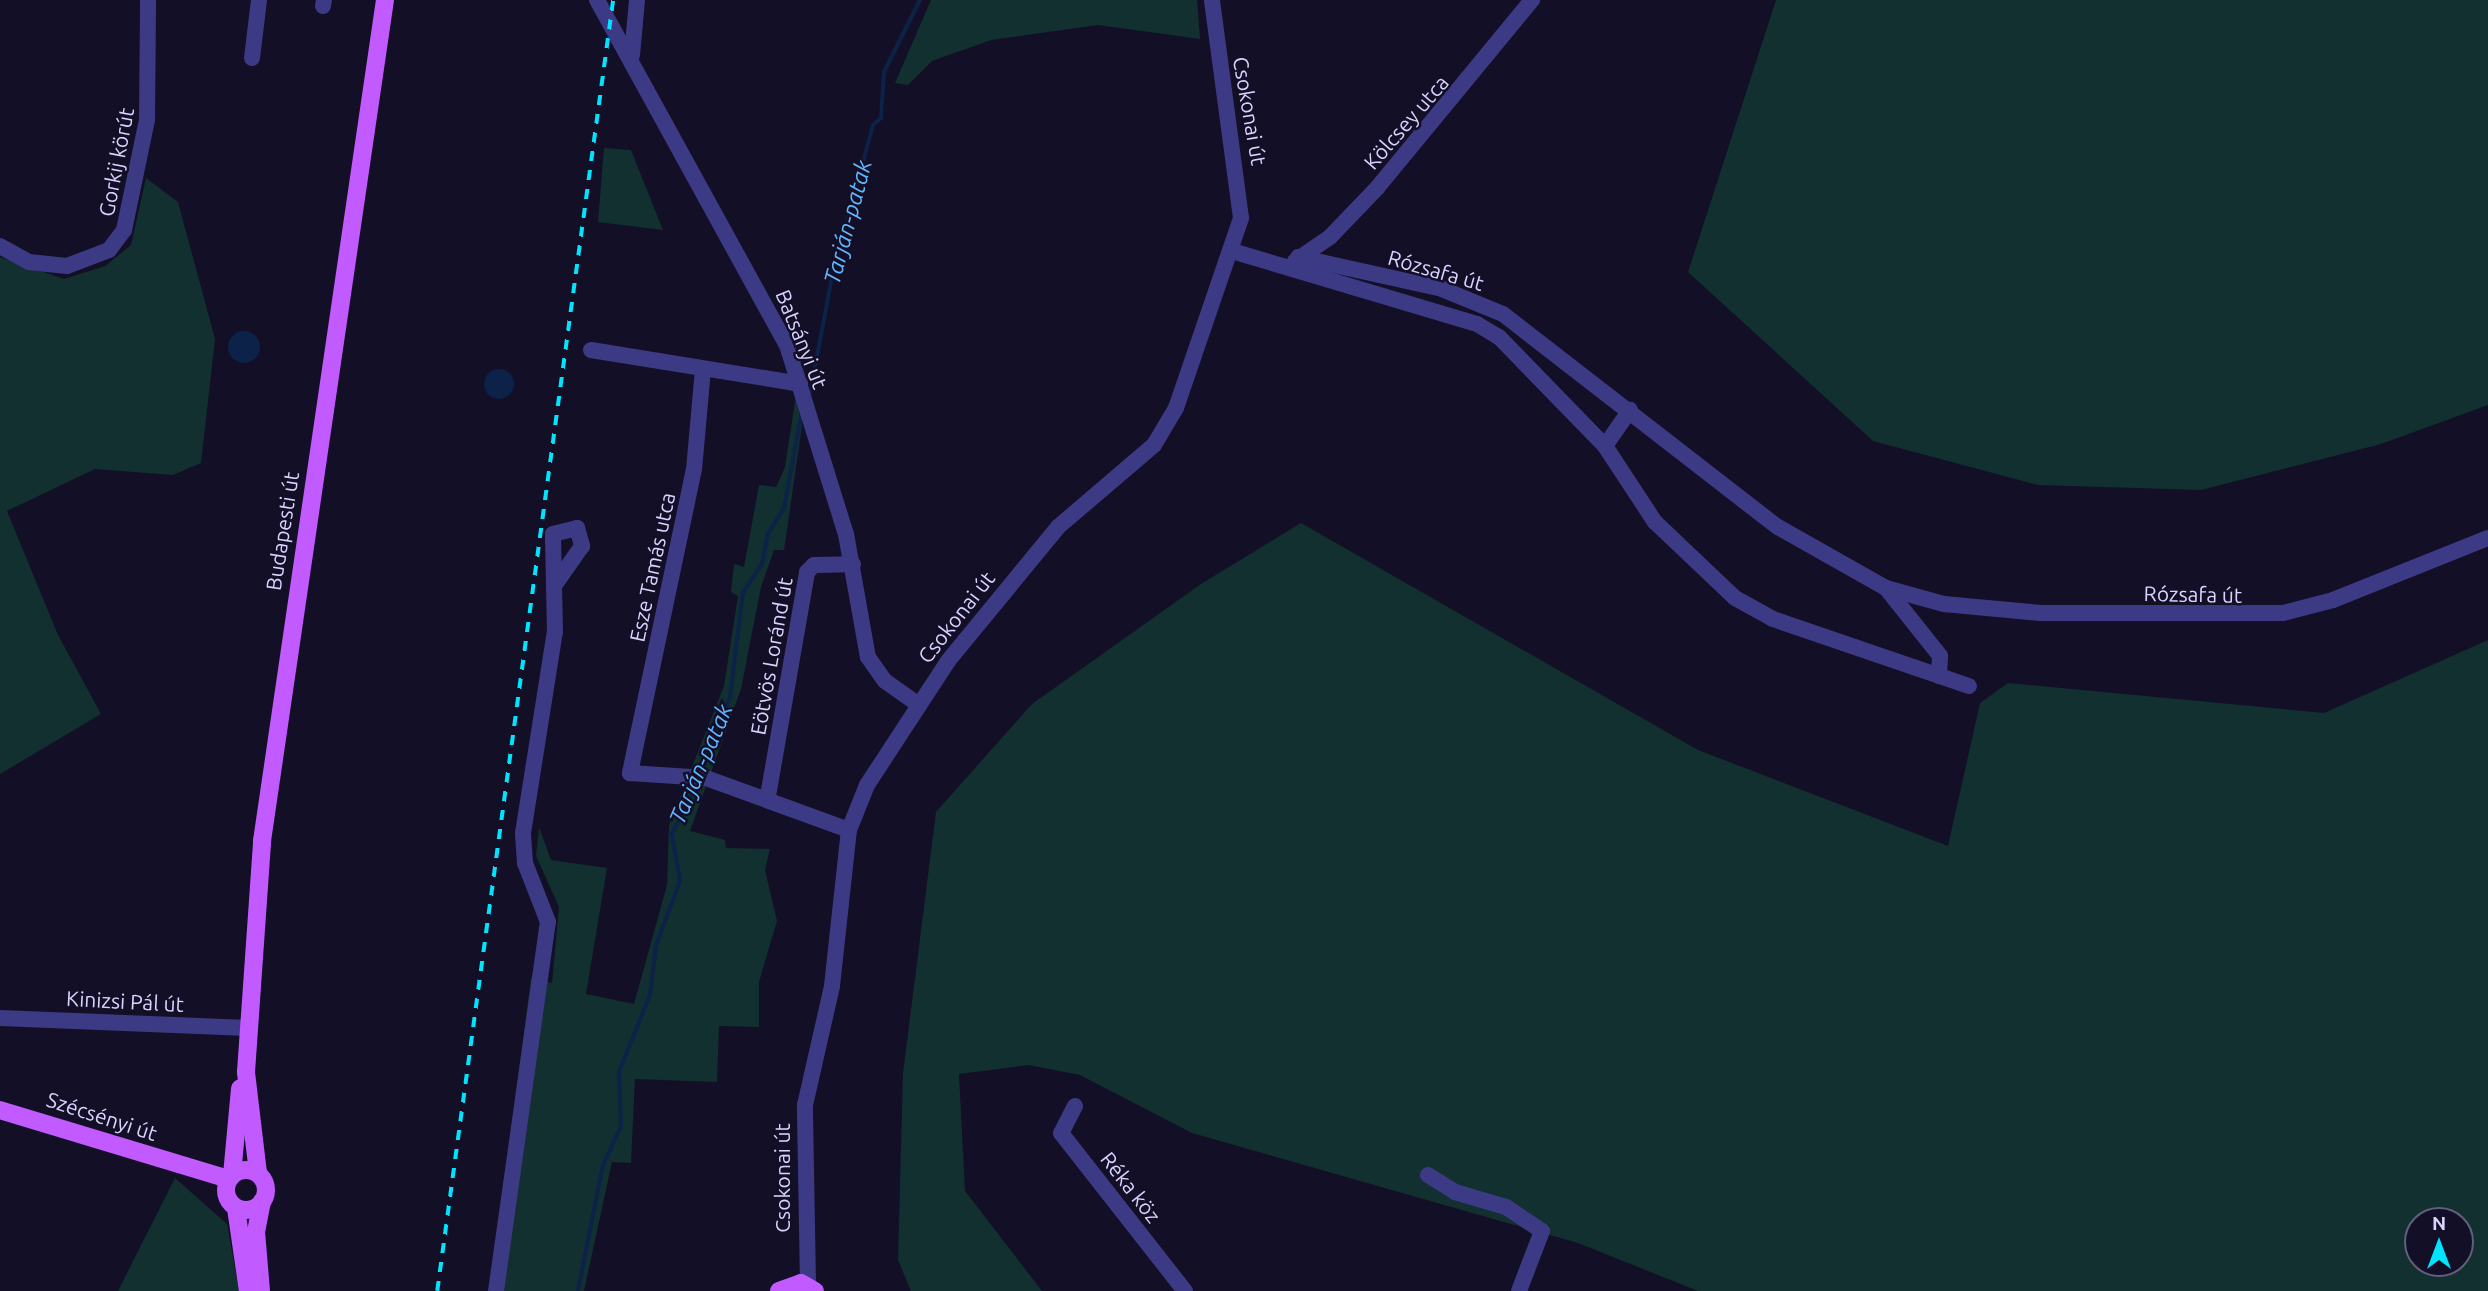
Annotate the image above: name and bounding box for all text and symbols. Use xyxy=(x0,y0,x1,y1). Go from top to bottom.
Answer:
street label: Csokonai út xyxy=(1228,55,1272,167)
street label: Kölcsey utca xyxy=(1358,70,1454,174)
street label: Gorkij körút xyxy=(93,105,139,219)
water label: Tarján-patak xyxy=(818,157,878,287)
street label: Rózsafa út xyxy=(1385,244,1487,296)
street label: Batsányi út xyxy=(771,286,833,392)
street label: Budapesti út xyxy=(260,470,304,592)
street label: Esze Tamás utca xyxy=(624,490,680,644)
street label: Csokonai út xyxy=(912,566,1000,668)
street label: Eötvös Loránd út xyxy=(745,575,797,737)
street label: Rózsafa út xyxy=(2144,581,2242,607)
water label: Tarján-patak xyxy=(663,700,739,828)
street label: Kinizsi Pál út xyxy=(66,985,184,1017)
street label: Szécsényi út xyxy=(44,1086,160,1146)
street label: Csokonai út xyxy=(769,1123,795,1233)
street label: Réka köz xyxy=(1096,1147,1166,1227)
north arrow xyxy=(2404,1207,2474,1277)
text: N xyxy=(2432,1212,2446,1234)

